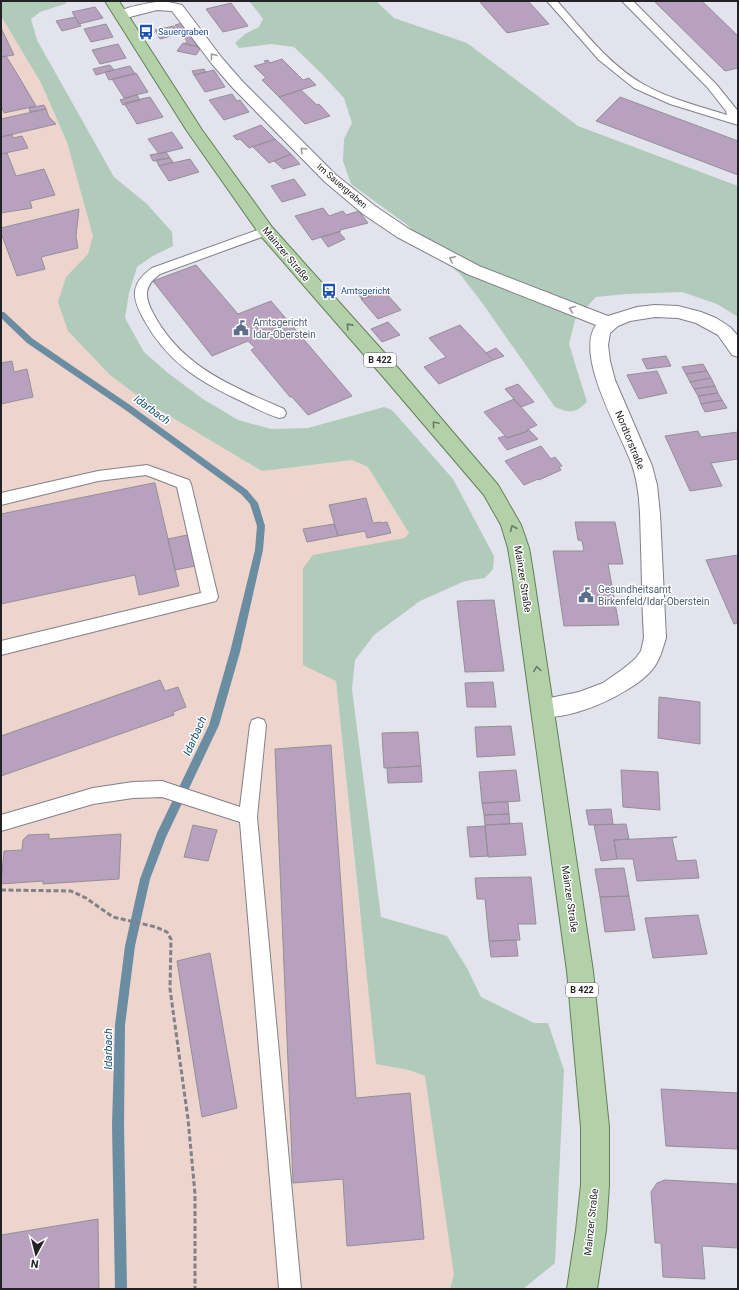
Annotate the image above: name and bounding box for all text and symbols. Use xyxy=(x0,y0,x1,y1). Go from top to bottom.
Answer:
bus stop icon: Sauergraben xyxy=(137,23,155,41)
place label: Sauergraben xyxy=(158,27,209,37)
one-way arrow xyxy=(211,53,218,60)
one-way arrow xyxy=(300,147,308,155)
street label: Im Sauergraben xyxy=(315,162,369,210)
street label: Mainzer Straße xyxy=(260,225,312,283)
one-way arrow xyxy=(449,256,456,264)
bus stop icon: Amtsgericht xyxy=(320,282,338,300)
place label: Amtsgericht xyxy=(341,286,390,296)
one-way arrow xyxy=(568,306,576,314)
place label: Amtsgericht Idar-Oberstein xyxy=(253,317,316,340)
public building icon: Amtsgericht Idar-Oberstein xyxy=(232,319,250,337)
one-way arrow xyxy=(347,323,354,331)
road number: B 422 xyxy=(364,353,396,367)
water label: Idarbach xyxy=(131,393,173,428)
street label: Nordtorstraße xyxy=(613,409,647,471)
one-way arrow xyxy=(432,421,439,429)
one-way arrow xyxy=(509,524,517,531)
street label: Mainzer Straße xyxy=(512,545,534,613)
place label: Gesundheitsamt Birkenfeld/Idar-Oberstein xyxy=(598,584,710,607)
public building icon: Gesundheitsamt Birkenfeld/Idar-Oberstein xyxy=(577,586,595,604)
one-way arrow xyxy=(533,666,542,672)
water label: Idarbach xyxy=(181,714,209,758)
street label: Mainzer Straße xyxy=(560,865,580,933)
road number: B 422 xyxy=(566,983,598,997)
water label: Idarbach xyxy=(102,1028,115,1070)
street label: Mainzer Straße xyxy=(582,1188,600,1256)
north arrow xyxy=(16,1234,56,1274)
text: N xyxy=(30,1256,39,1270)

